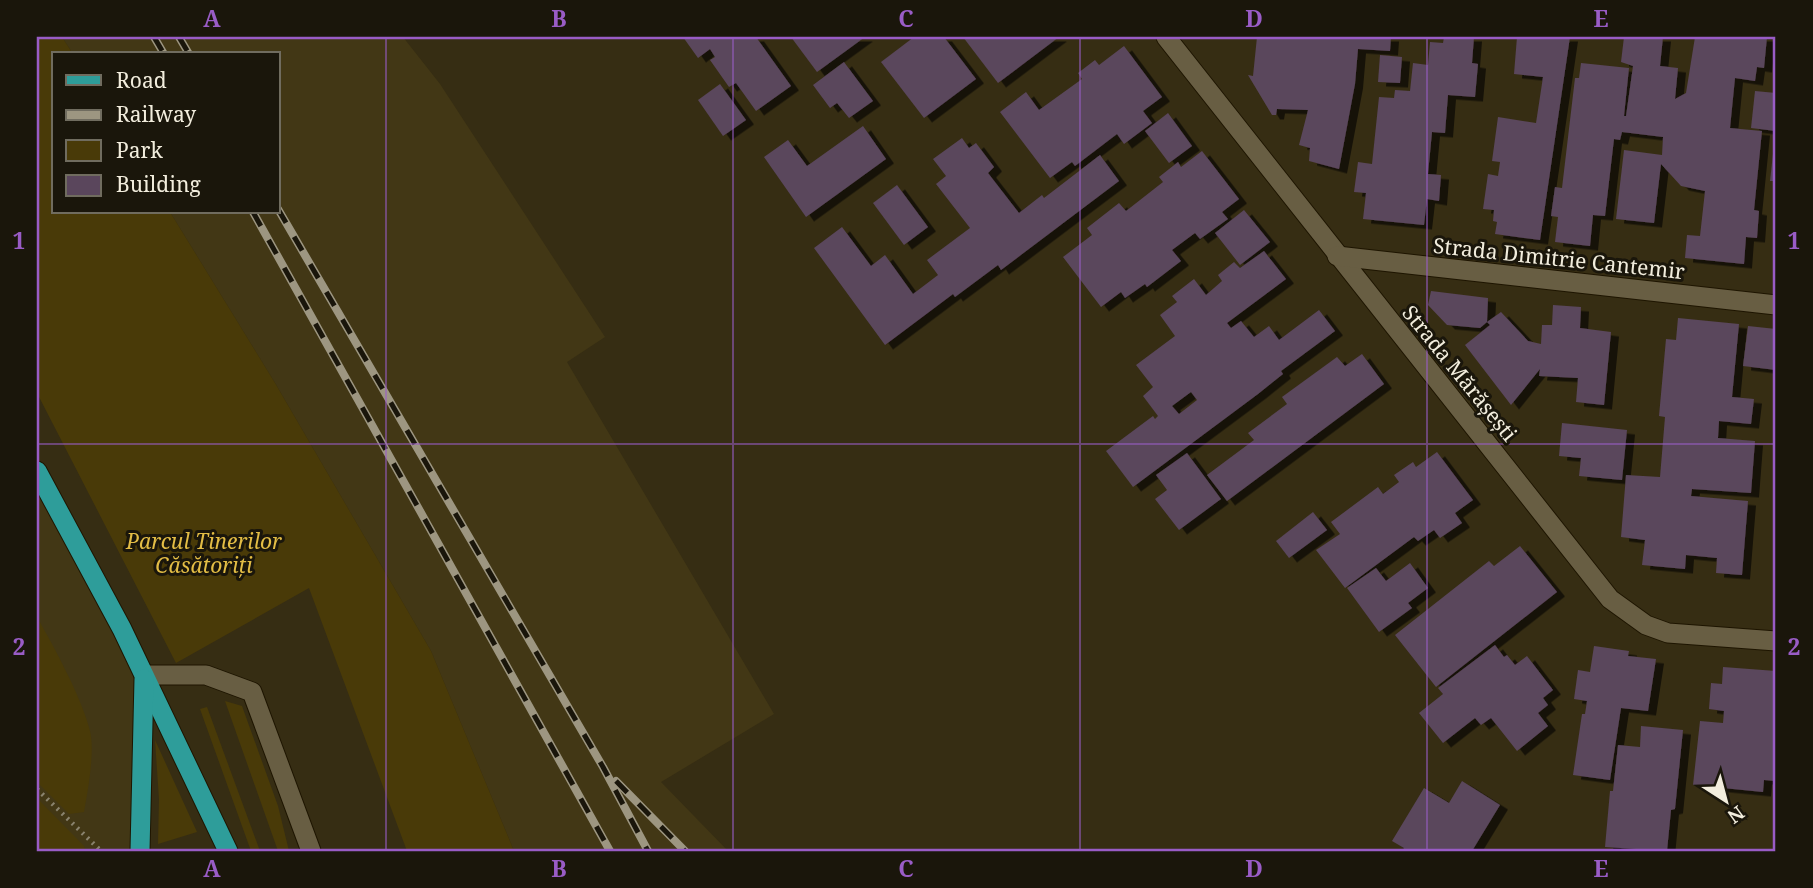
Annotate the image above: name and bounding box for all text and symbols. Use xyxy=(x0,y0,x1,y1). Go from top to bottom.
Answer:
text: A xyxy=(203,2,221,34)
text: B xyxy=(551,2,567,34)
text: C xyxy=(898,2,914,34)
text: D xyxy=(1245,2,1263,34)
text: E xyxy=(1593,2,1609,34)
legend xyxy=(52,52,280,214)
text: Road xyxy=(116,66,167,94)
text: Railway xyxy=(116,100,196,128)
text: Park xyxy=(116,136,163,164)
text: Building xyxy=(116,170,201,198)
text: 1 xyxy=(13,224,26,256)
text: 1 xyxy=(1788,224,1801,256)
street label: Strada Dimitrie Cantemir xyxy=(1432,231,1686,285)
street label: Strada Mărășești xyxy=(1396,299,1524,447)
park label: Parcul Tinerilor Căsătoriți xyxy=(125,527,282,579)
text: 2 xyxy=(13,630,26,662)
text: 2 xyxy=(1788,630,1801,662)
north arrow xyxy=(1690,766,1760,836)
text: N xyxy=(1722,800,1750,830)
text: A xyxy=(203,852,221,884)
text: B xyxy=(551,852,567,884)
text: C xyxy=(898,852,914,884)
text: D xyxy=(1245,852,1263,884)
text: E xyxy=(1593,852,1609,884)

